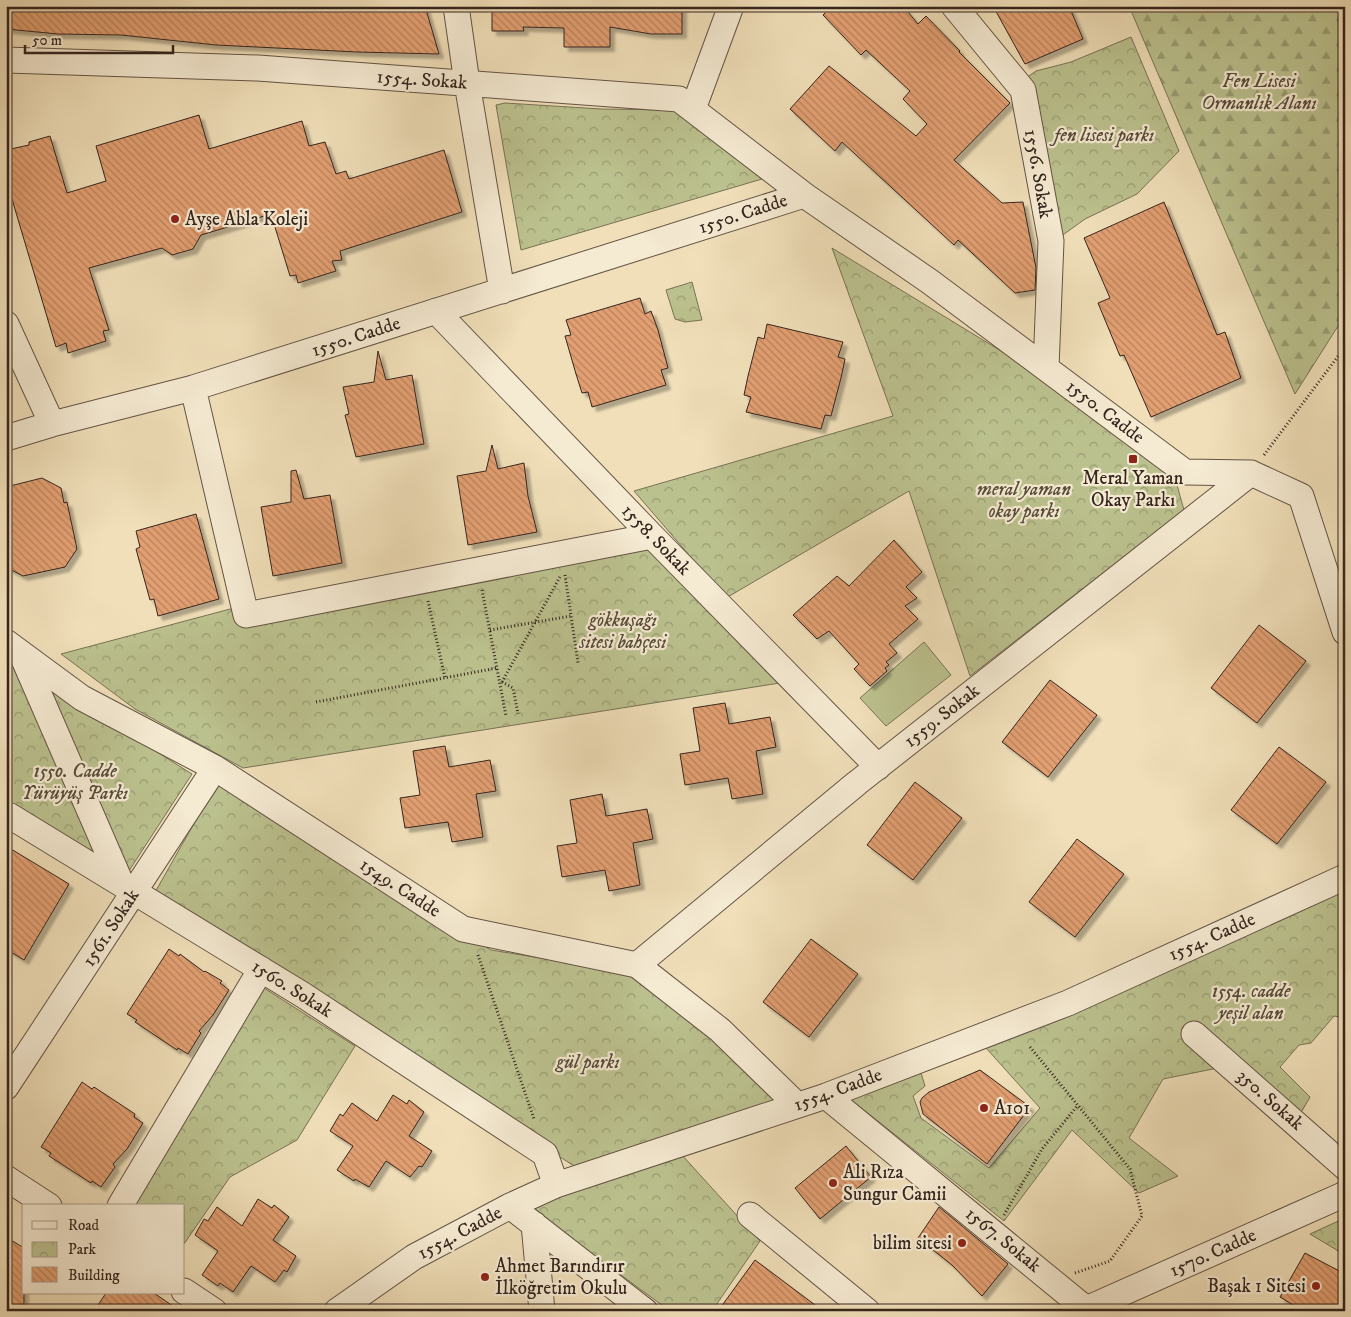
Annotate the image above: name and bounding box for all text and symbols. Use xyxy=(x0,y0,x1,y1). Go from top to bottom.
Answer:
scale bar xyxy=(25,22,172,54)
text: 50 m xyxy=(32,31,62,50)
street label: 1554. Sokak xyxy=(376,65,469,95)
park label: Fen Lisesi Ormanlık Alanı xyxy=(1202,70,1316,115)
park label: fen lisesi parkı xyxy=(1049,124,1154,148)
street label: 1556. Sokak xyxy=(1019,128,1057,221)
street label: 1550. Cadde xyxy=(696,189,790,239)
place label: Ayşe Abla Koleji xyxy=(185,208,308,231)
marker: Ayşe Abla Koleji xyxy=(169,213,181,225)
street label: 1550. Cadde xyxy=(309,312,403,362)
street label: 1550. Cadde xyxy=(1061,375,1149,449)
marker: Meral Yaman Okay Parkı xyxy=(1127,453,1139,465)
place label: Meral Yaman Okay Parkı xyxy=(1082,467,1184,512)
park label: meral yaman okay parkı xyxy=(977,478,1071,524)
street label: 1558. Sokak xyxy=(617,500,696,581)
park label: gökkuşağı sitesi bahçesi xyxy=(579,609,667,654)
street label: 1559. Sokak xyxy=(900,679,985,753)
park label: 1550. Cadde Yürüyüş Parkı xyxy=(22,760,128,805)
street label: 1549. Cadde xyxy=(355,853,445,923)
street label: 1561. Sokak xyxy=(77,884,145,971)
street label: 1554. Cadde xyxy=(1165,908,1259,966)
street label: 1560. Sokak xyxy=(247,955,337,1023)
park label: 1554. cadde yeşil alan xyxy=(1212,980,1291,1025)
park label: gül parkı xyxy=(555,1051,620,1075)
street label: 1554. Cadde xyxy=(791,1063,885,1117)
street label: 350. Sokak xyxy=(1232,1065,1309,1136)
place label: A101 xyxy=(994,1097,1030,1120)
marker: A101 xyxy=(978,1102,990,1114)
place label: Ali Rıza Sungur Camii xyxy=(843,1161,947,1206)
marker: Ali Rıza Sungur Camii xyxy=(827,1177,839,1189)
street label: 1554. Cadde xyxy=(414,1201,506,1265)
street label: 1567. Sokak xyxy=(961,1203,1046,1278)
legend xyxy=(22,1204,185,1294)
text: Road xyxy=(68,1216,100,1235)
street label: 1570. Cadde xyxy=(1166,1224,1260,1282)
place label: bilim sitesi xyxy=(873,1232,952,1255)
marker: bilim sitesi xyxy=(956,1237,968,1249)
text: Park xyxy=(68,1240,97,1259)
place label: Ahmet Barındırır İlköğretim Okulu xyxy=(495,1255,627,1300)
text: Building xyxy=(68,1266,120,1285)
marker: Ahmet Barındırır İlköğretim Okulu xyxy=(479,1271,491,1283)
place label: Başak 1 Sitesi xyxy=(1207,1275,1306,1298)
marker: Başak 1 Sitesi xyxy=(1310,1280,1322,1292)

